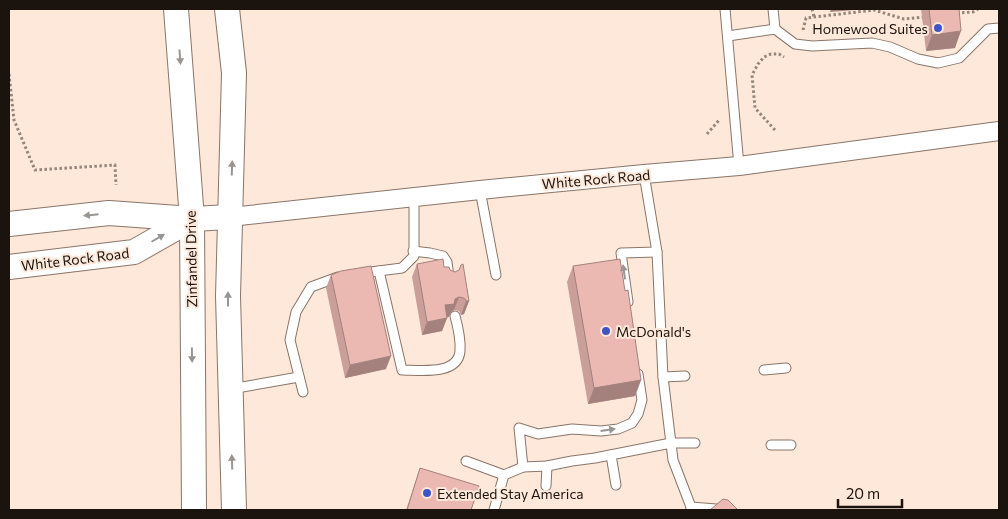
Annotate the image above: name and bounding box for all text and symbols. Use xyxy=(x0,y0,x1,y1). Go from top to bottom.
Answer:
place label: Homewood Suites xyxy=(812,20,928,37)
marker: Homewood Suites xyxy=(932,22,944,34)
one-way arrow xyxy=(176,50,184,66)
one-way arrow xyxy=(228,160,236,176)
street label: White Rock Road xyxy=(541,166,651,192)
street label: Zinfandel Drive xyxy=(182,210,200,308)
one-way arrow xyxy=(82,211,98,219)
one-way arrow xyxy=(151,234,164,243)
street label: White Rock Road xyxy=(20,244,130,274)
one-way arrow xyxy=(620,264,628,280)
one-way arrow xyxy=(224,291,232,307)
place label: McDonald's xyxy=(616,323,691,340)
marker: McDonald's xyxy=(600,325,612,337)
one-way arrow xyxy=(188,348,196,364)
one-way arrow xyxy=(600,426,616,434)
one-way arrow xyxy=(228,453,236,469)
scale bar xyxy=(838,476,902,508)
text: 20 m xyxy=(846,484,880,502)
place label: Extended Stay America xyxy=(437,485,584,502)
marker: Extended Stay America xyxy=(421,487,433,499)

